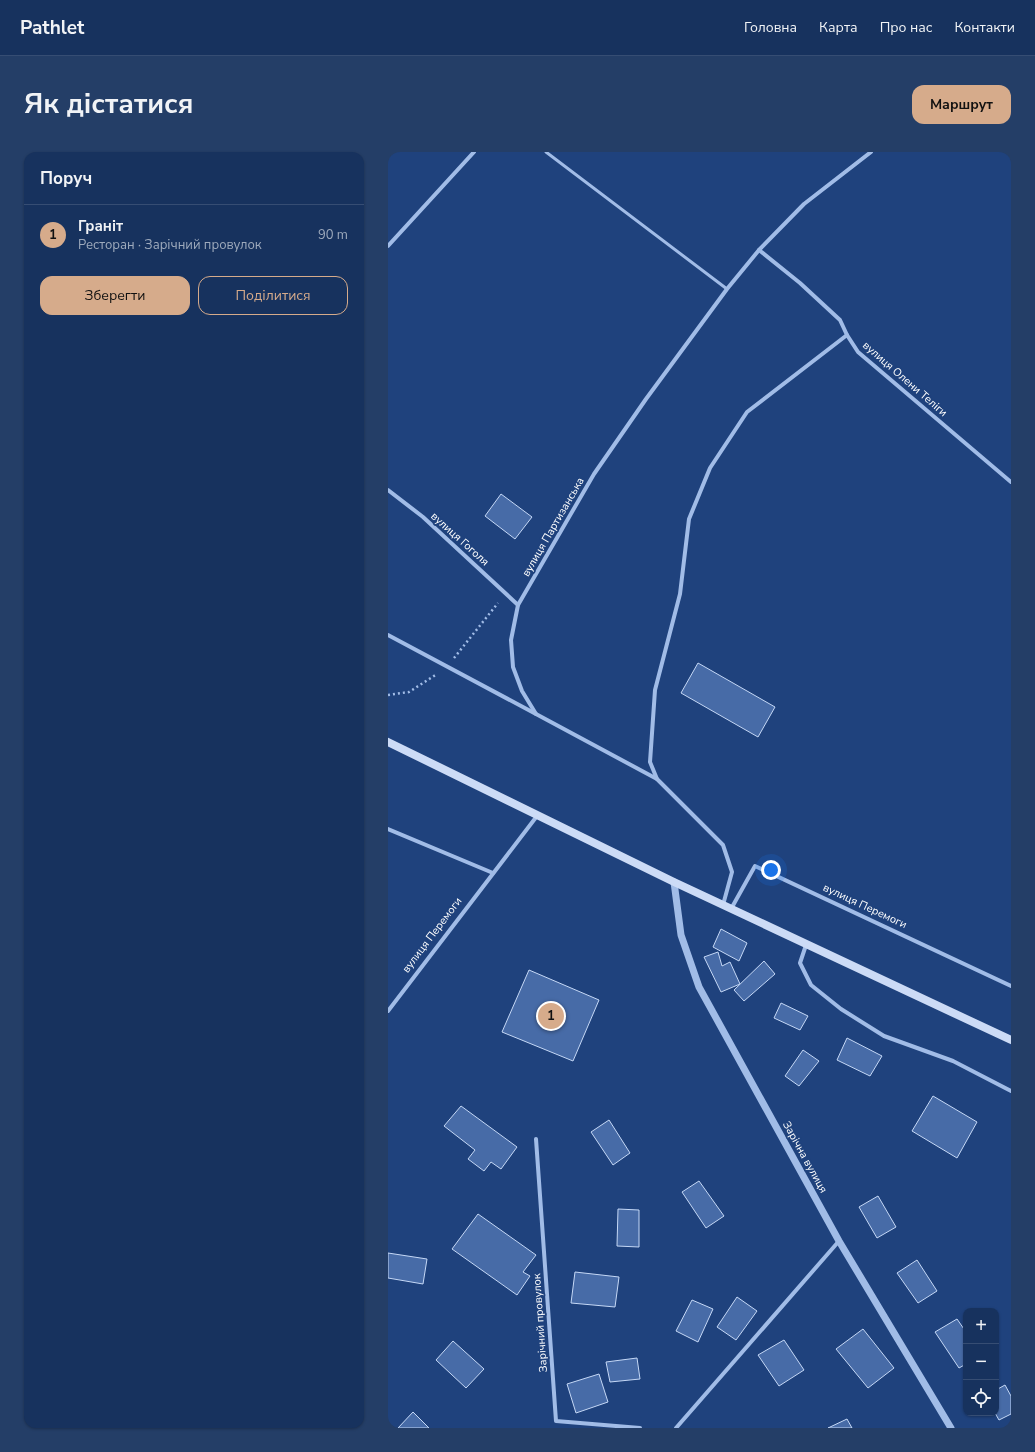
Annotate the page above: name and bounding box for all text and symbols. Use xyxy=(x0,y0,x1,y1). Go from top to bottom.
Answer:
text: Pathlet xyxy=(20,15,84,41)
text: Головна xyxy=(744,18,797,37)
text: Карта xyxy=(819,18,858,37)
text: Про нас xyxy=(880,18,932,37)
text: Контакти xyxy=(954,18,1015,37)
text: Як дістатися xyxy=(24,85,193,123)
button: Маршрут xyxy=(912,85,1011,124)
text: Поруч xyxy=(40,167,92,190)
text: Граніт xyxy=(78,216,123,236)
text: 1 xyxy=(49,226,57,244)
text: 90 m xyxy=(318,226,348,244)
text: Ресторан · Зарічний провулок xyxy=(78,236,262,254)
button: Зберегти xyxy=(40,276,190,315)
button: Поділитися xyxy=(198,276,348,315)
street label: вулиця Олени Теліги xyxy=(859,338,951,420)
street label: вулиця Партизанська xyxy=(518,475,588,579)
street label: вулиця Гоголя xyxy=(428,509,492,569)
your location xyxy=(761,860,781,880)
street label: вулиця Перемоги xyxy=(821,880,909,932)
street label: вулиця Перемоги xyxy=(399,894,465,976)
pin: 1 xyxy=(538,1001,564,1031)
street label: Зарічна вулиця xyxy=(779,1118,831,1196)
street label: Зарічний провулок xyxy=(529,1273,551,1373)
map controls xyxy=(963,1308,999,1416)
button: + xyxy=(963,1308,999,1344)
button: − xyxy=(963,1344,999,1380)
button: locate xyxy=(963,1380,999,1416)

